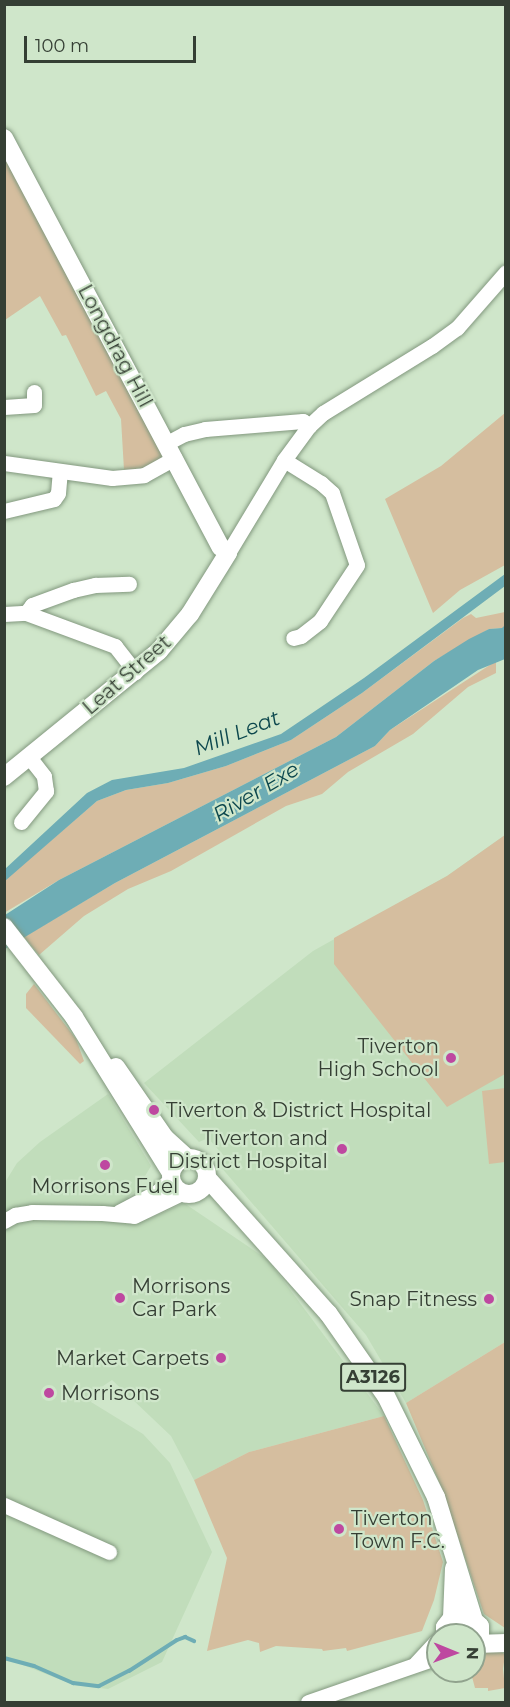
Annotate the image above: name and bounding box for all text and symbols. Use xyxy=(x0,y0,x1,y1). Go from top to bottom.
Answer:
scale bar xyxy=(27,24,200,62)
text: 100 m xyxy=(35,35,89,57)
street label: Longdrag Hill xyxy=(73,281,157,411)
street label: Leat Street xyxy=(78,630,176,720)
water label: Mill Leat xyxy=(190,705,284,761)
water label: River Exe xyxy=(208,757,304,827)
place label: Tiverton High School xyxy=(318,1034,439,1081)
marker: Tiverton High School xyxy=(444,1051,458,1065)
place label: Tiverton & District Hospital xyxy=(166,1098,431,1122)
marker: Tiverton & District Hospital xyxy=(147,1103,161,1117)
place label: Tiverton and District Hospital xyxy=(168,1126,328,1173)
marker: Tiverton and District Hospital xyxy=(333,1140,351,1158)
marker: Morrisons Fuel xyxy=(98,1158,112,1172)
place label: Morrisons Fuel xyxy=(32,1174,178,1198)
place label: Morrisons Car Park xyxy=(132,1274,230,1321)
place label: Snap Fitness xyxy=(349,1287,477,1311)
marker: Morrisons Car Park xyxy=(113,1291,127,1305)
marker: Snap Fitness xyxy=(482,1292,496,1306)
place label: Market Carpets xyxy=(56,1346,209,1370)
marker: Market Carpets xyxy=(214,1351,228,1365)
road number: A3126 xyxy=(340,1362,406,1392)
place label: Morrisons xyxy=(61,1381,159,1405)
marker: Morrisons xyxy=(42,1386,56,1400)
place label: Tiverton Town F.C. xyxy=(351,1506,445,1553)
marker: Tiverton Town F.C. xyxy=(332,1522,346,1536)
north arrow xyxy=(426,1623,486,1683)
text: N xyxy=(463,1647,482,1660)

